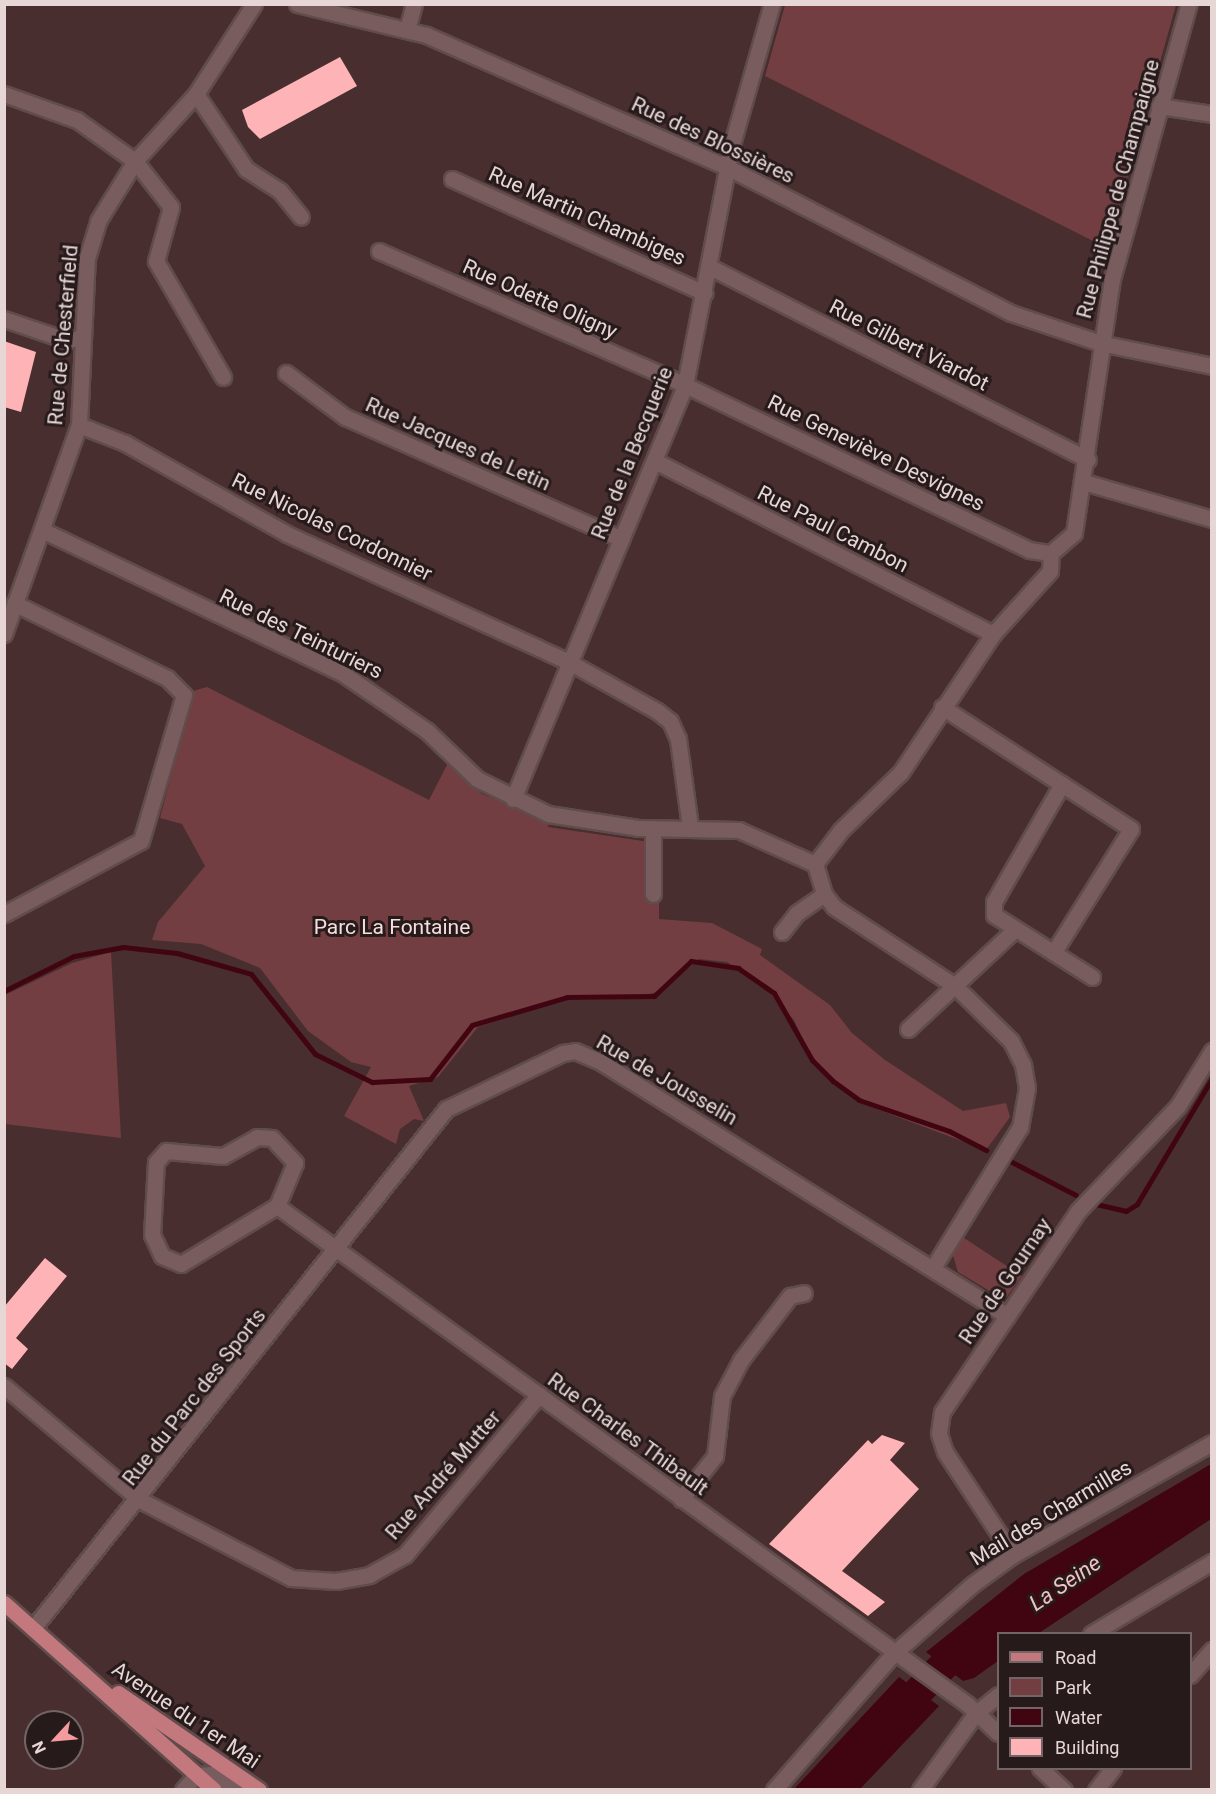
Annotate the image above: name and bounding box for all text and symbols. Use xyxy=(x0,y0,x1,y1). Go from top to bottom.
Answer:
street label: Rue Philippe de Champaigne xyxy=(1071,57,1165,321)
street label: Rue des Blossières xyxy=(628,91,798,189)
street label: Rue Martin Chambiges xyxy=(485,161,689,271)
street label: Rue de Chesterfield xyxy=(43,244,83,426)
street label: Rue Odette Oligny xyxy=(459,254,621,344)
street label: Rue Gilbert Viardot xyxy=(825,294,993,396)
street label: Rue de la Becquerie xyxy=(586,363,678,543)
street label: Rue Geneviève Desvignes xyxy=(764,390,988,516)
street label: Rue Jacques de Letin xyxy=(362,392,554,496)
street label: Rue Nicolas Cordonnier xyxy=(228,468,436,586)
street label: Rue Paul Cambon xyxy=(753,480,913,578)
street label: Rue des Teinturiers xyxy=(215,583,387,685)
park label: Parc La Fontaine xyxy=(314,914,470,940)
street label: Rue de Jousselin xyxy=(592,1029,742,1131)
street label: Rue de Gournay xyxy=(954,1213,1056,1349)
street label: Rue du Parc des Sports xyxy=(117,1303,271,1491)
street label: Rue Charles Thibault xyxy=(543,1367,713,1501)
street label: Rue André Mutter xyxy=(380,1405,506,1545)
street label: Mail des Charmilles xyxy=(966,1455,1136,1571)
water label: La Seine xyxy=(1024,1549,1106,1617)
legend xyxy=(997,1632,1192,1770)
text: Road xyxy=(1055,1647,1096,1668)
street label: Avenue du 1er Mai xyxy=(107,1656,265,1774)
text: Park xyxy=(1055,1677,1091,1698)
text: Water xyxy=(1055,1707,1102,1728)
north arrow xyxy=(24,1710,84,1770)
text: Building xyxy=(1055,1737,1119,1758)
text: N xyxy=(28,1738,50,1756)

